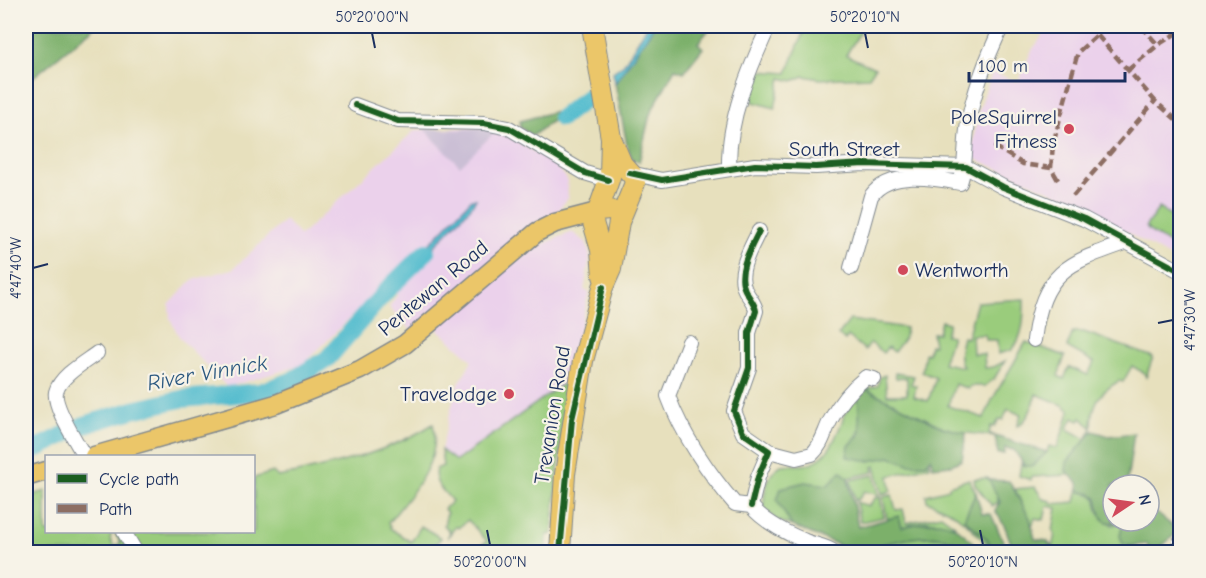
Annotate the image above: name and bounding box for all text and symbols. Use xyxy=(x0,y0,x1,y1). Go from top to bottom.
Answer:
text: 50°20'00"N xyxy=(335,8,409,26)
text: 50°20'10"N xyxy=(830,8,900,26)
scale bar xyxy=(969,45,1125,83)
text: 100 m xyxy=(978,56,1028,77)
place label: PoleSquirrel Fitness xyxy=(951,105,1057,153)
marker: PoleSquirrel Fitness xyxy=(1062,122,1076,136)
street label: South Street xyxy=(789,137,900,161)
street label: Pentewan Road xyxy=(373,235,493,341)
text: 4°47'40"W xyxy=(7,237,25,299)
place label: Wentworth xyxy=(915,258,1009,282)
marker: Wentworth xyxy=(896,263,910,277)
text: 4°47'30"W xyxy=(1181,289,1199,351)
street label: Trevanion Road xyxy=(529,344,575,486)
water label: River Vinnick xyxy=(145,350,270,396)
place label: Travelodge xyxy=(400,382,497,406)
marker: Travelodge xyxy=(502,387,516,401)
legend xyxy=(45,455,255,533)
text: Cycle path xyxy=(99,469,179,490)
north arrow xyxy=(1101,473,1161,533)
text: N xyxy=(1135,493,1155,507)
text: Path xyxy=(99,499,132,520)
text: 50°20'00"N xyxy=(453,553,527,571)
text: 50°20'10"N xyxy=(948,553,1018,571)

